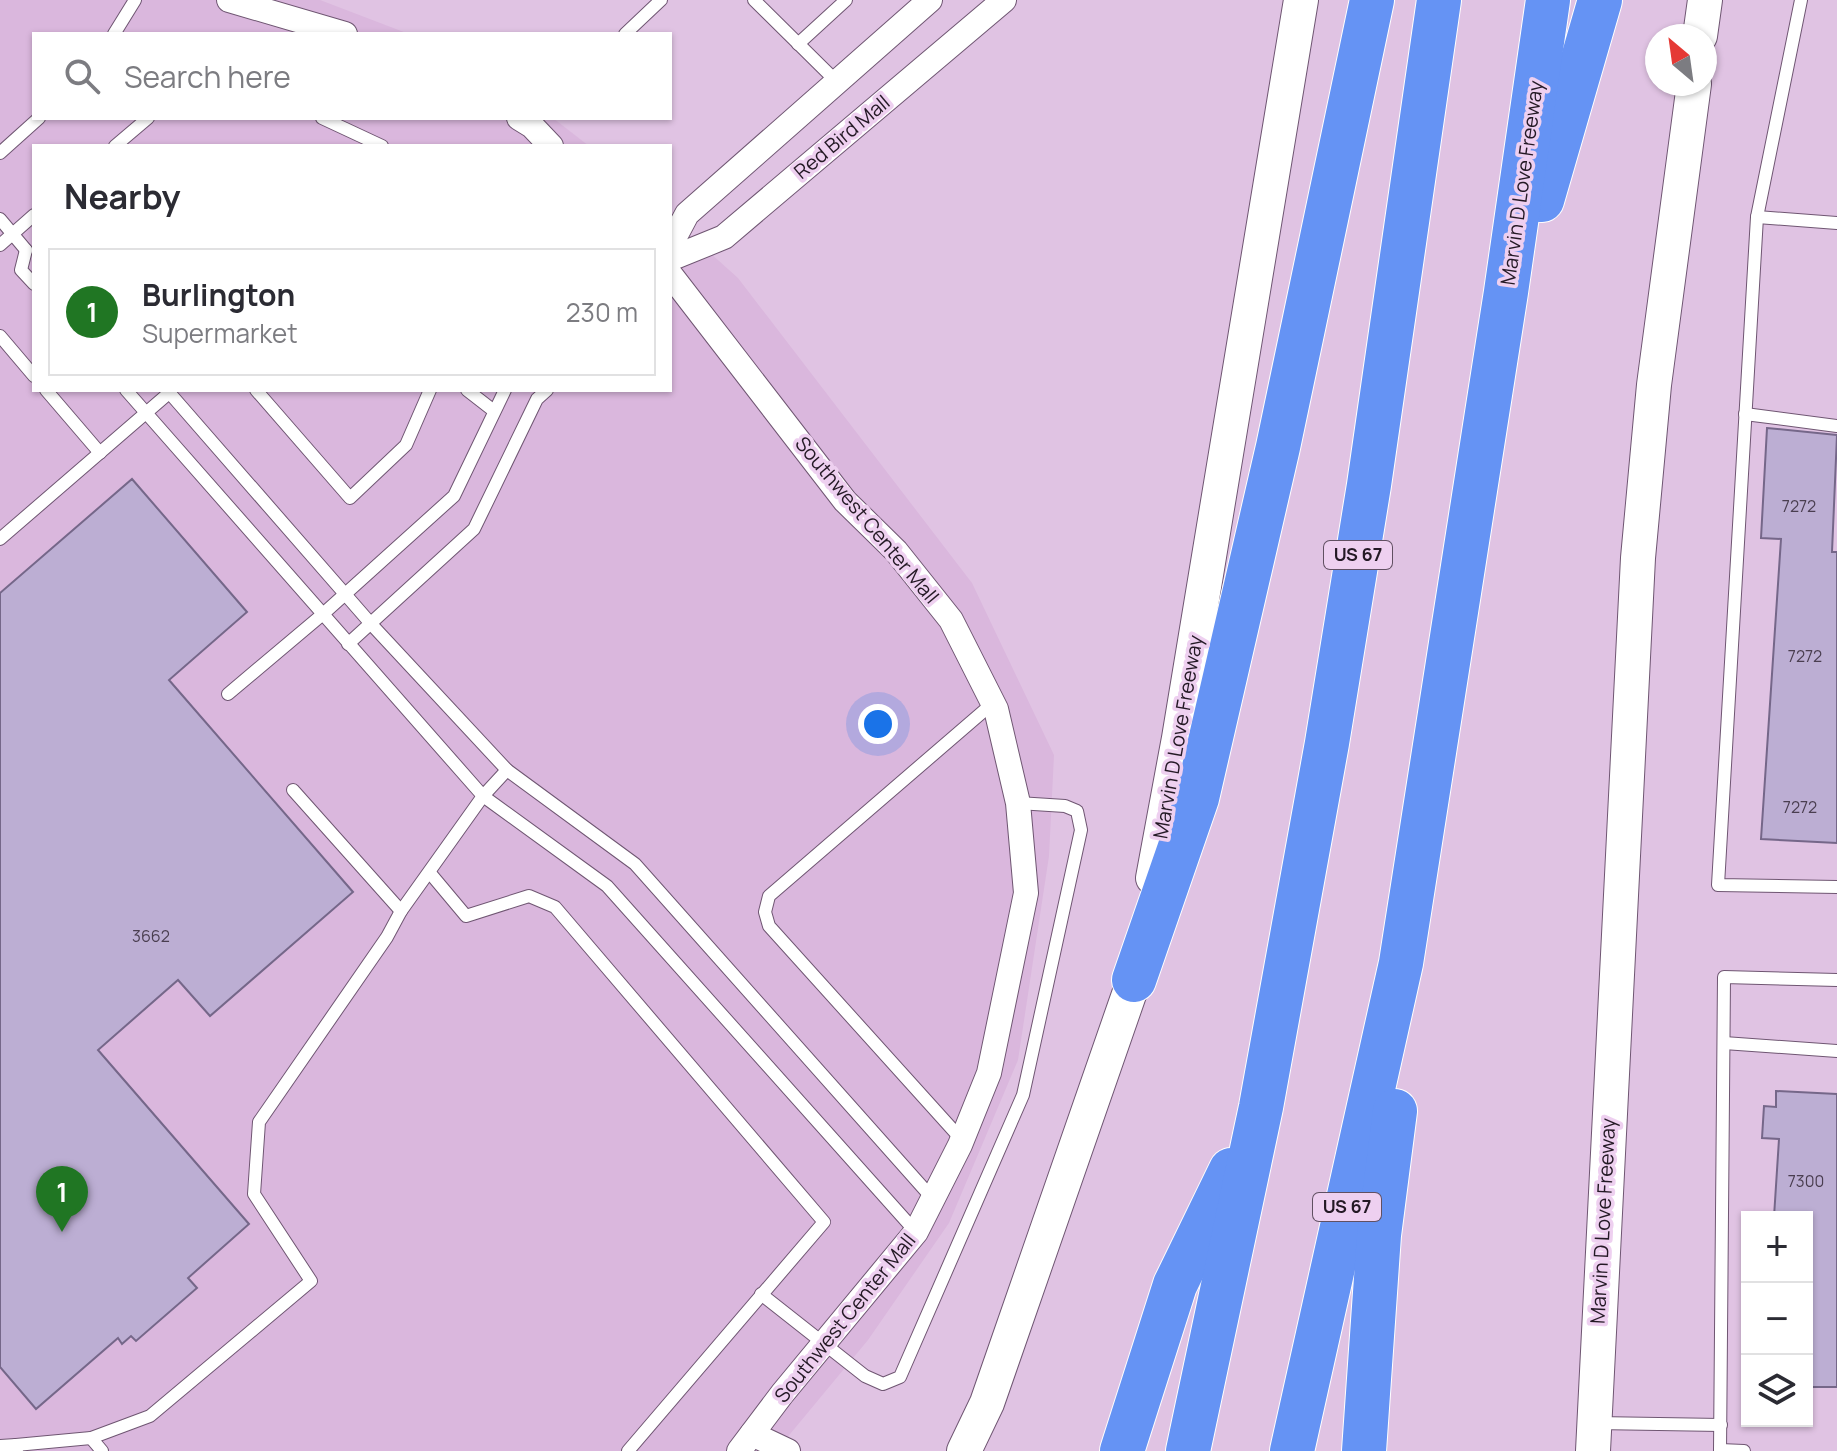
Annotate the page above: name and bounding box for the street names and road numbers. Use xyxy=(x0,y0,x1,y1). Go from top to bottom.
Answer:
street label: Marvin D Love Freeway xyxy=(1494,78,1549,287)
street label: Red Bird Mall xyxy=(788,89,895,185)
street label: Southwest Center Mall xyxy=(789,430,945,609)
road number: US 67 xyxy=(1324,541,1392,569)
street label: Marvin D Love Freeway xyxy=(1146,633,1209,841)
street label: Marvin D Love Freeway xyxy=(1584,1117,1621,1325)
road number: US 67 xyxy=(1313,1193,1381,1221)
street label: Southwest Center Mall xyxy=(768,1227,921,1408)

